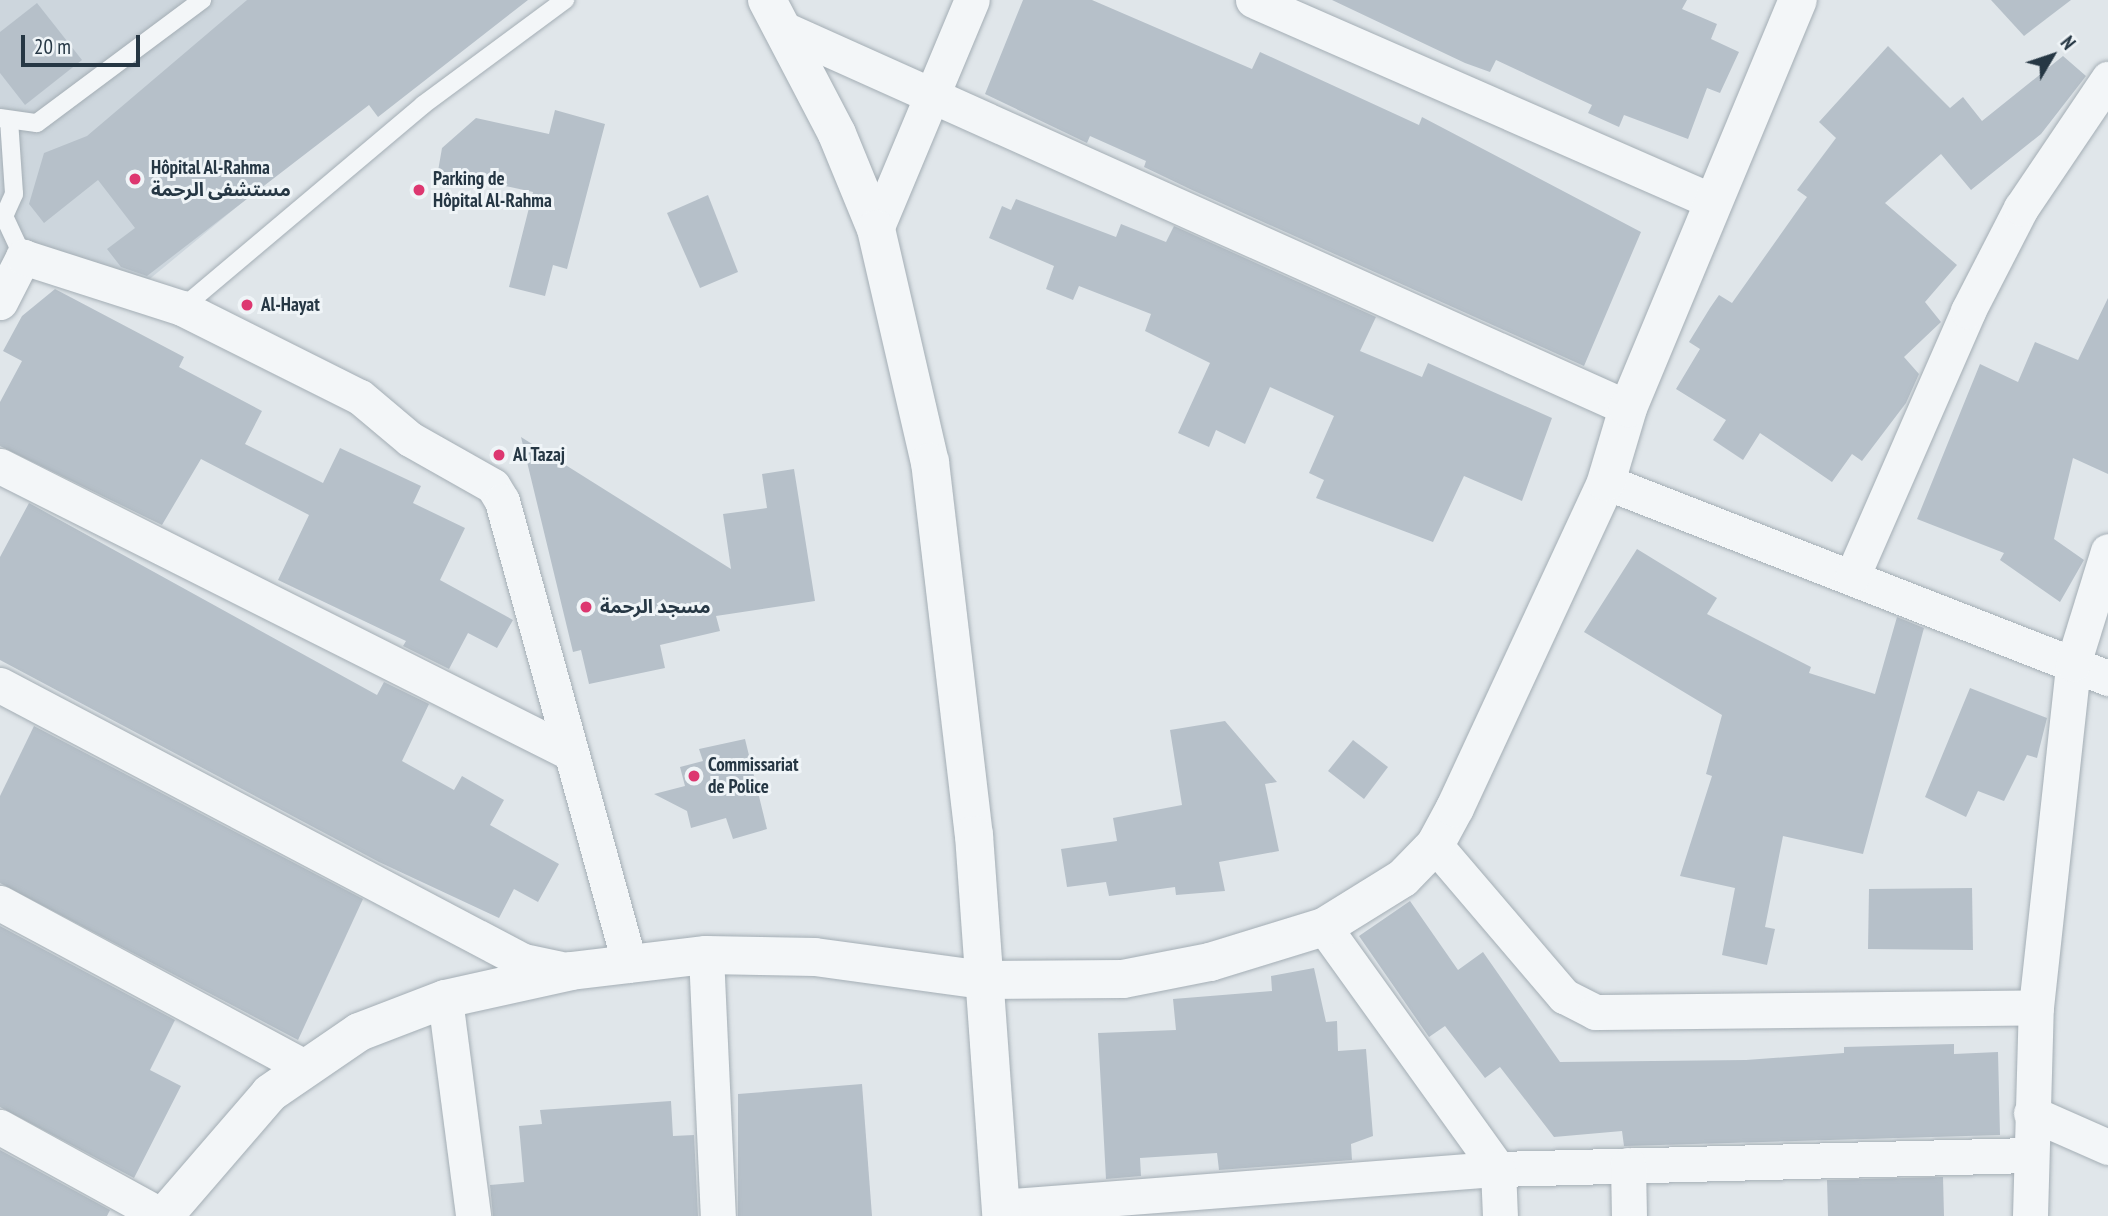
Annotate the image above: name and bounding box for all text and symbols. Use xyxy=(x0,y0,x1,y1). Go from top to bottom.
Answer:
scale bar xyxy=(24,21,144,65)
north arrow xyxy=(2017,21,2087,91)
text: N xyxy=(2056,31,2081,54)
text: 20 m xyxy=(34,33,71,60)
place label: Hôpital Al-Rahma مستشفى الرحمة xyxy=(151,157,291,201)
place label: Parking de Hôpital Al-Rahma xyxy=(433,168,552,212)
marker: Hôpital Al-Rahma مستشفى الرحمة xyxy=(125,169,145,189)
marker: Parking de Hôpital Al-Rahma xyxy=(411,182,427,198)
place label: Al-Hayat xyxy=(261,294,320,316)
marker: Al-Hayat xyxy=(239,297,255,313)
place label: Al Tazaj xyxy=(513,444,566,466)
marker: Al Tazaj xyxy=(491,447,507,463)
place label: مسجد الرحمة xyxy=(600,596,711,618)
marker: مسجد الرحمة xyxy=(578,599,594,615)
place label: Commissariat de Police xyxy=(708,754,798,798)
marker: Commissariat de Police xyxy=(686,768,702,784)

